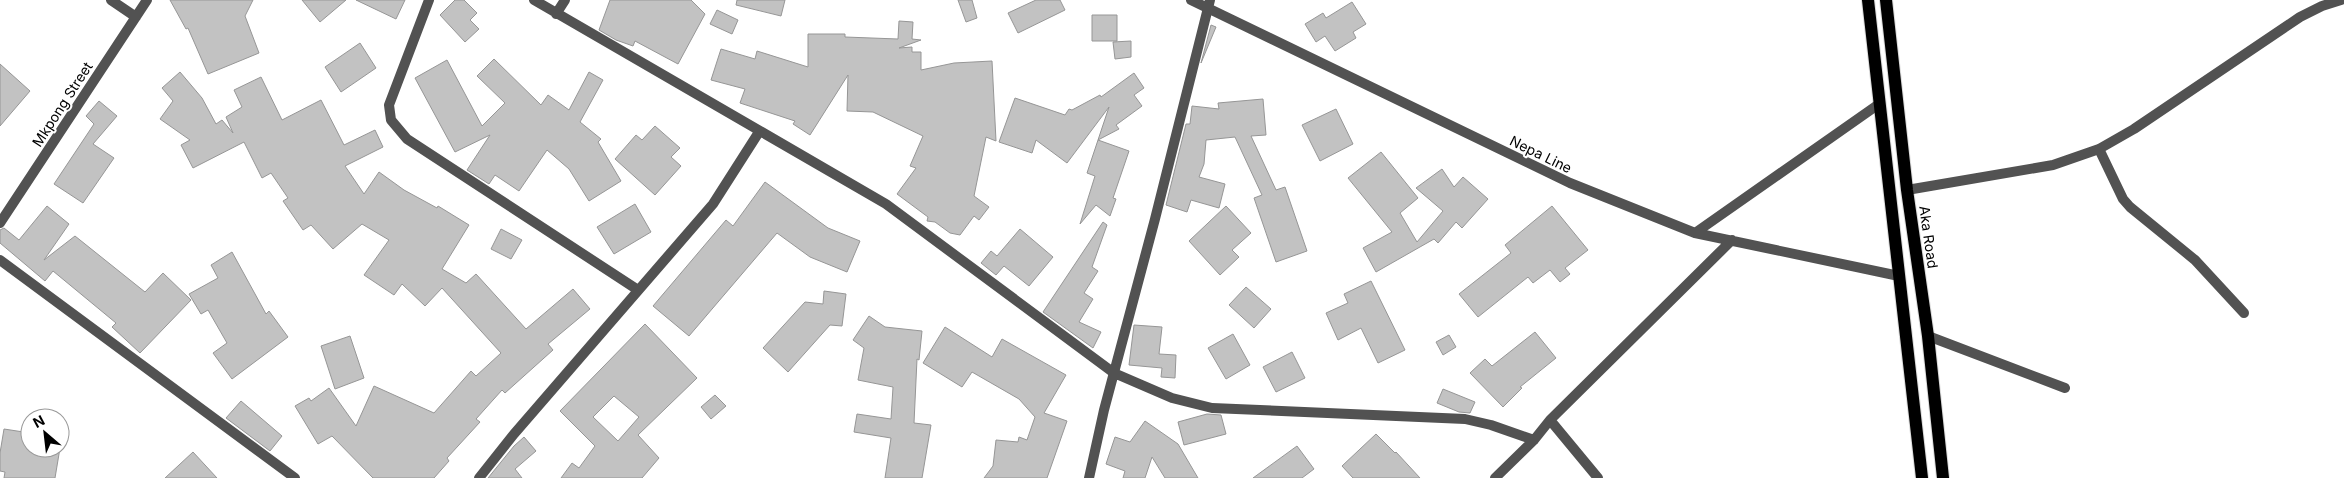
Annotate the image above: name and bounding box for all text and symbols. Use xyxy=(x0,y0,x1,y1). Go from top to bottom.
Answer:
street label: Mkpong Street xyxy=(28,58,96,150)
street label: Nepa Line xyxy=(1507,132,1575,176)
street label: Aka Road xyxy=(1916,205,1942,269)
north arrow xyxy=(20,408,70,458)
text: N xyxy=(30,411,47,431)

